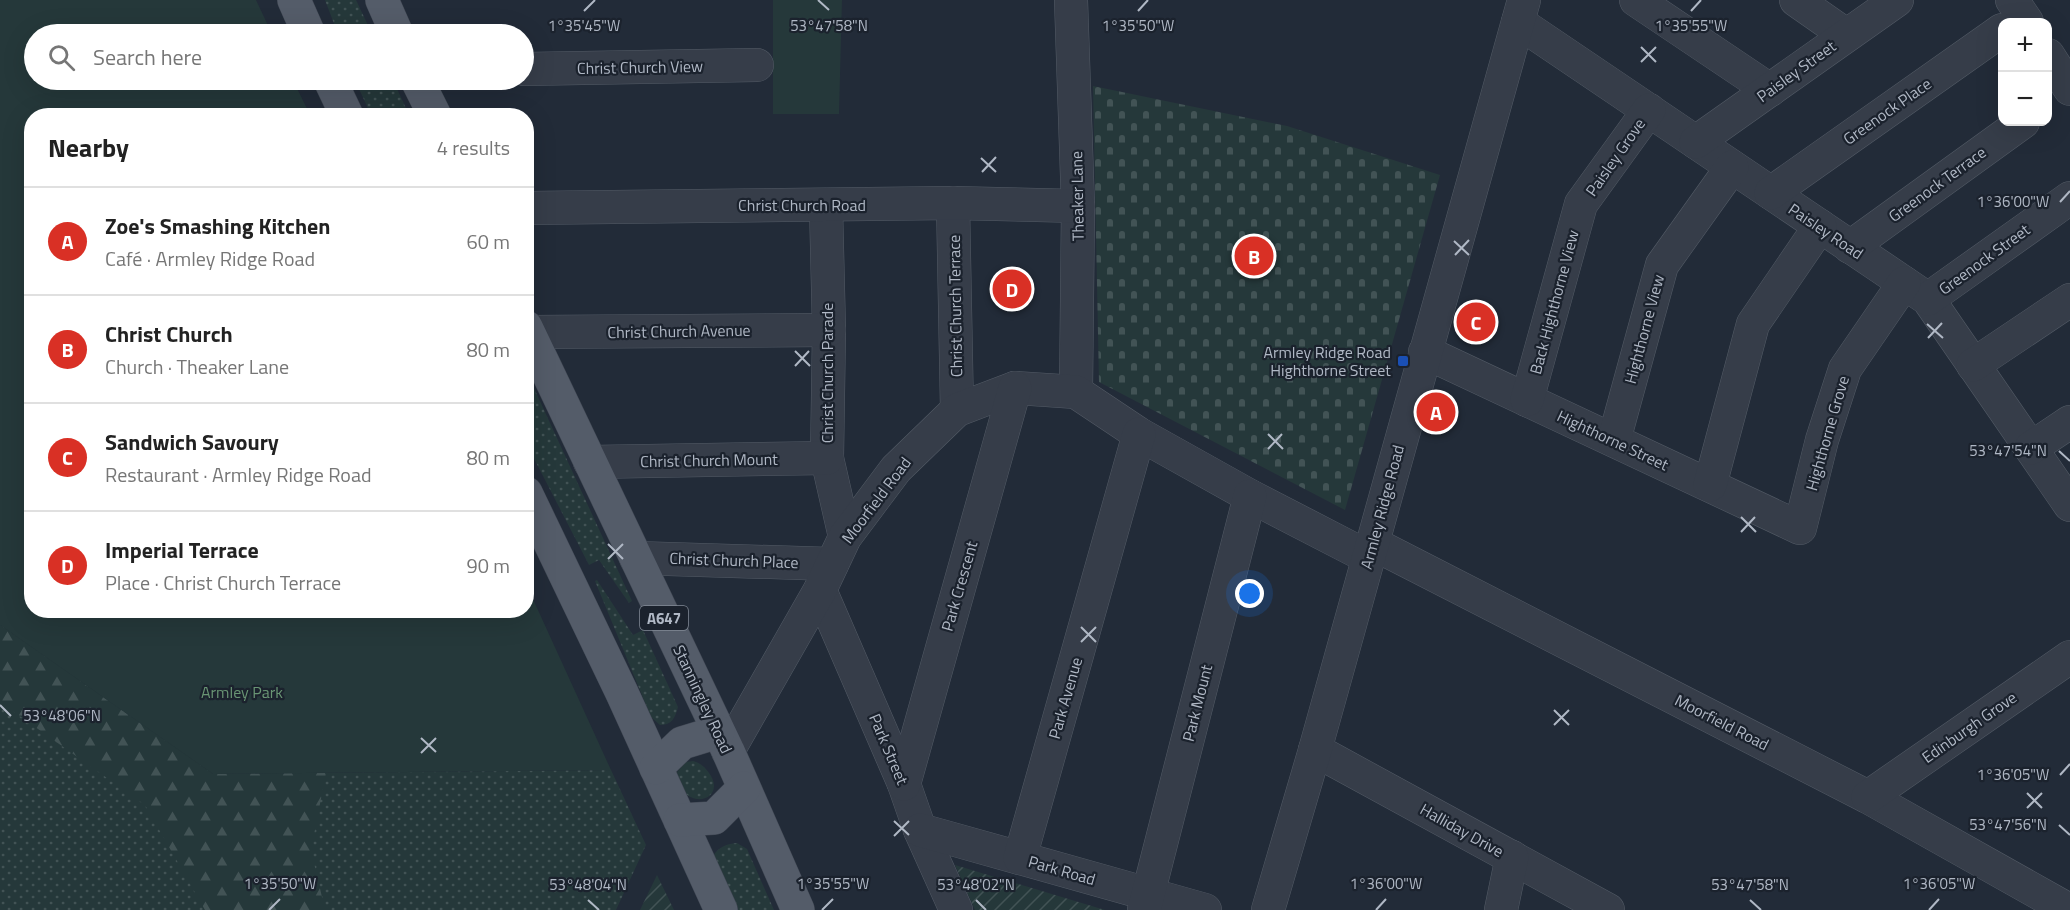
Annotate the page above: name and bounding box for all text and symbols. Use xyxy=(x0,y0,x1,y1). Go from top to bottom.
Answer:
text: 1°35'45"W xyxy=(548,14,620,37)
text: 53°47'58"N xyxy=(790,14,868,37)
text: 1°35'50"W xyxy=(1102,14,1174,37)
text: 1°35'55"W xyxy=(1655,14,1727,37)
map controls xyxy=(1998,18,2052,126)
button: + xyxy=(1998,18,2052,72)
search box xyxy=(24,24,534,90)
street label: Paisley Street xyxy=(1752,34,1841,108)
text: Search here xyxy=(93,40,202,74)
icon: search xyxy=(45,41,78,74)
street label: Christ Church View xyxy=(577,54,703,80)
street label: Greenock Place xyxy=(1838,72,1936,150)
button: − xyxy=(1998,72,2052,126)
street label: Paisley Grove xyxy=(1579,113,1651,201)
text: Nearby xyxy=(48,128,129,167)
text: 4 results xyxy=(437,132,510,163)
street label: Greenock Terrace xyxy=(1883,140,1991,228)
street label: Theaker Lane xyxy=(1064,151,1090,241)
text: 1°36'00"W xyxy=(1977,190,2049,213)
street label: Christ Church Road xyxy=(738,193,866,217)
street label: Paisley Road xyxy=(1784,197,1868,265)
text: Zoe's Smashing Kitchen xyxy=(105,209,330,243)
street label: Greenock Street xyxy=(1933,217,2035,300)
text: A xyxy=(61,226,74,257)
text: 60 m xyxy=(466,226,510,257)
street label: Back Highthorne View xyxy=(1523,227,1585,377)
pin: B xyxy=(1234,234,1274,278)
street label: Christ Church Terrace xyxy=(942,235,968,377)
text: Café · Armley Ridge Road xyxy=(105,243,315,274)
pin: D xyxy=(992,266,1032,312)
street label: Highthorne View xyxy=(1618,272,1670,386)
pin: C xyxy=(1456,300,1496,344)
street label: Christ Church Parade xyxy=(815,303,839,443)
text: Christ Church xyxy=(105,317,233,351)
street label: Christ Church Avenue xyxy=(607,318,751,344)
text: B xyxy=(61,334,74,365)
text: 80 m xyxy=(466,334,510,365)
place label: Armley Ridge Road Highthorne Street xyxy=(1263,340,1391,382)
text: Church · Theaker Lane xyxy=(105,351,289,382)
marker: Armley Ridge Road Highthorne Street xyxy=(1396,354,1410,368)
street label: Highthorne Grove xyxy=(1799,373,1855,493)
pin: A xyxy=(1416,390,1456,434)
street label: Highthorne Street xyxy=(1553,404,1673,477)
text: Sandwich Savoury xyxy=(105,425,279,459)
text: 53°47'54"N xyxy=(1969,439,2047,462)
text: C xyxy=(62,442,73,473)
text: 80 m xyxy=(466,442,510,473)
street label: Armley Ridge Road xyxy=(1354,442,1410,572)
street label: Christ Church Mount xyxy=(640,447,778,473)
street label: Moorfield Road xyxy=(835,452,917,548)
text: Restaurant · Armley Ridge Road xyxy=(105,459,372,490)
text: Imperial Terrace xyxy=(105,533,259,567)
street label: Park Crescent xyxy=(935,538,983,634)
street label: Christ Church Place xyxy=(669,546,799,574)
text: D xyxy=(61,550,74,581)
text: 90 m xyxy=(466,550,510,581)
text: Place · Christ Church Terrace xyxy=(105,567,341,598)
your location xyxy=(1235,579,1264,608)
road number: A647 xyxy=(640,606,688,630)
street label: Stanningley Road xyxy=(667,641,739,757)
street label: Park Avenue xyxy=(1042,654,1088,742)
street label: Park Mount xyxy=(1176,662,1218,744)
park label: Armley Park xyxy=(201,680,283,704)
street label: Edinburgh Grove xyxy=(1917,685,2021,769)
street label: Moorfield Road xyxy=(1671,688,1773,756)
text: 53°48'06"N xyxy=(23,704,101,727)
street label: Park Street xyxy=(863,710,915,789)
text: 1°36'05"W xyxy=(1977,763,2049,786)
street label: Halliday Drive xyxy=(1416,797,1508,863)
text: 53°47'56"N xyxy=(1969,813,2047,836)
street label: Park Road xyxy=(1026,849,1098,891)
text: 1°35'50"W xyxy=(244,872,316,895)
text: 1°35'55"W xyxy=(797,872,869,895)
text: 1°36'00"W xyxy=(1350,872,1422,895)
text: 1°36'05"W xyxy=(1903,872,1975,895)
text: 53°48'04"N xyxy=(549,873,627,896)
text: 53°48'02"N xyxy=(937,873,1015,896)
text: 53°47'58"N xyxy=(1711,873,1789,896)

